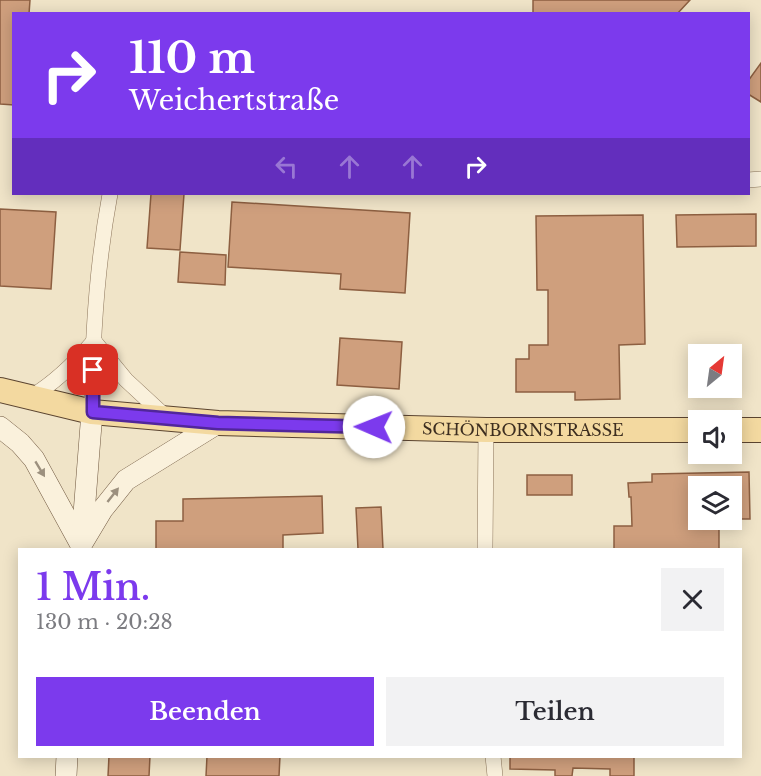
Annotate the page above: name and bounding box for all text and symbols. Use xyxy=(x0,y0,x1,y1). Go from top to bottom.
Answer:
text: 110 m xyxy=(129,32,255,84)
icon: right xyxy=(30,36,108,114)
text: Weichertstraße xyxy=(129,84,339,117)
icon: left xyxy=(270,150,303,183)
icon: ahead xyxy=(333,150,366,183)
icon: ahead xyxy=(396,150,429,183)
icon: right xyxy=(459,150,492,183)
pin xyxy=(67,344,118,395)
north arrow xyxy=(688,344,742,398)
map controls xyxy=(688,344,742,530)
icon: arrive xyxy=(76,353,109,386)
position arrow xyxy=(342,395,406,459)
button: sound xyxy=(688,410,742,464)
street label: SCHÖNBORNSTRASSE xyxy=(422,418,624,440)
one-way arrow xyxy=(34,461,45,477)
button: layers xyxy=(688,476,742,530)
one-way arrow xyxy=(106,488,118,503)
text: 1 Min. xyxy=(36,565,150,610)
button: close xyxy=(661,568,724,631)
text: 130 m · 20:28 xyxy=(36,610,173,634)
button: Beenden xyxy=(36,677,374,746)
button: Teilen xyxy=(386,677,724,746)

